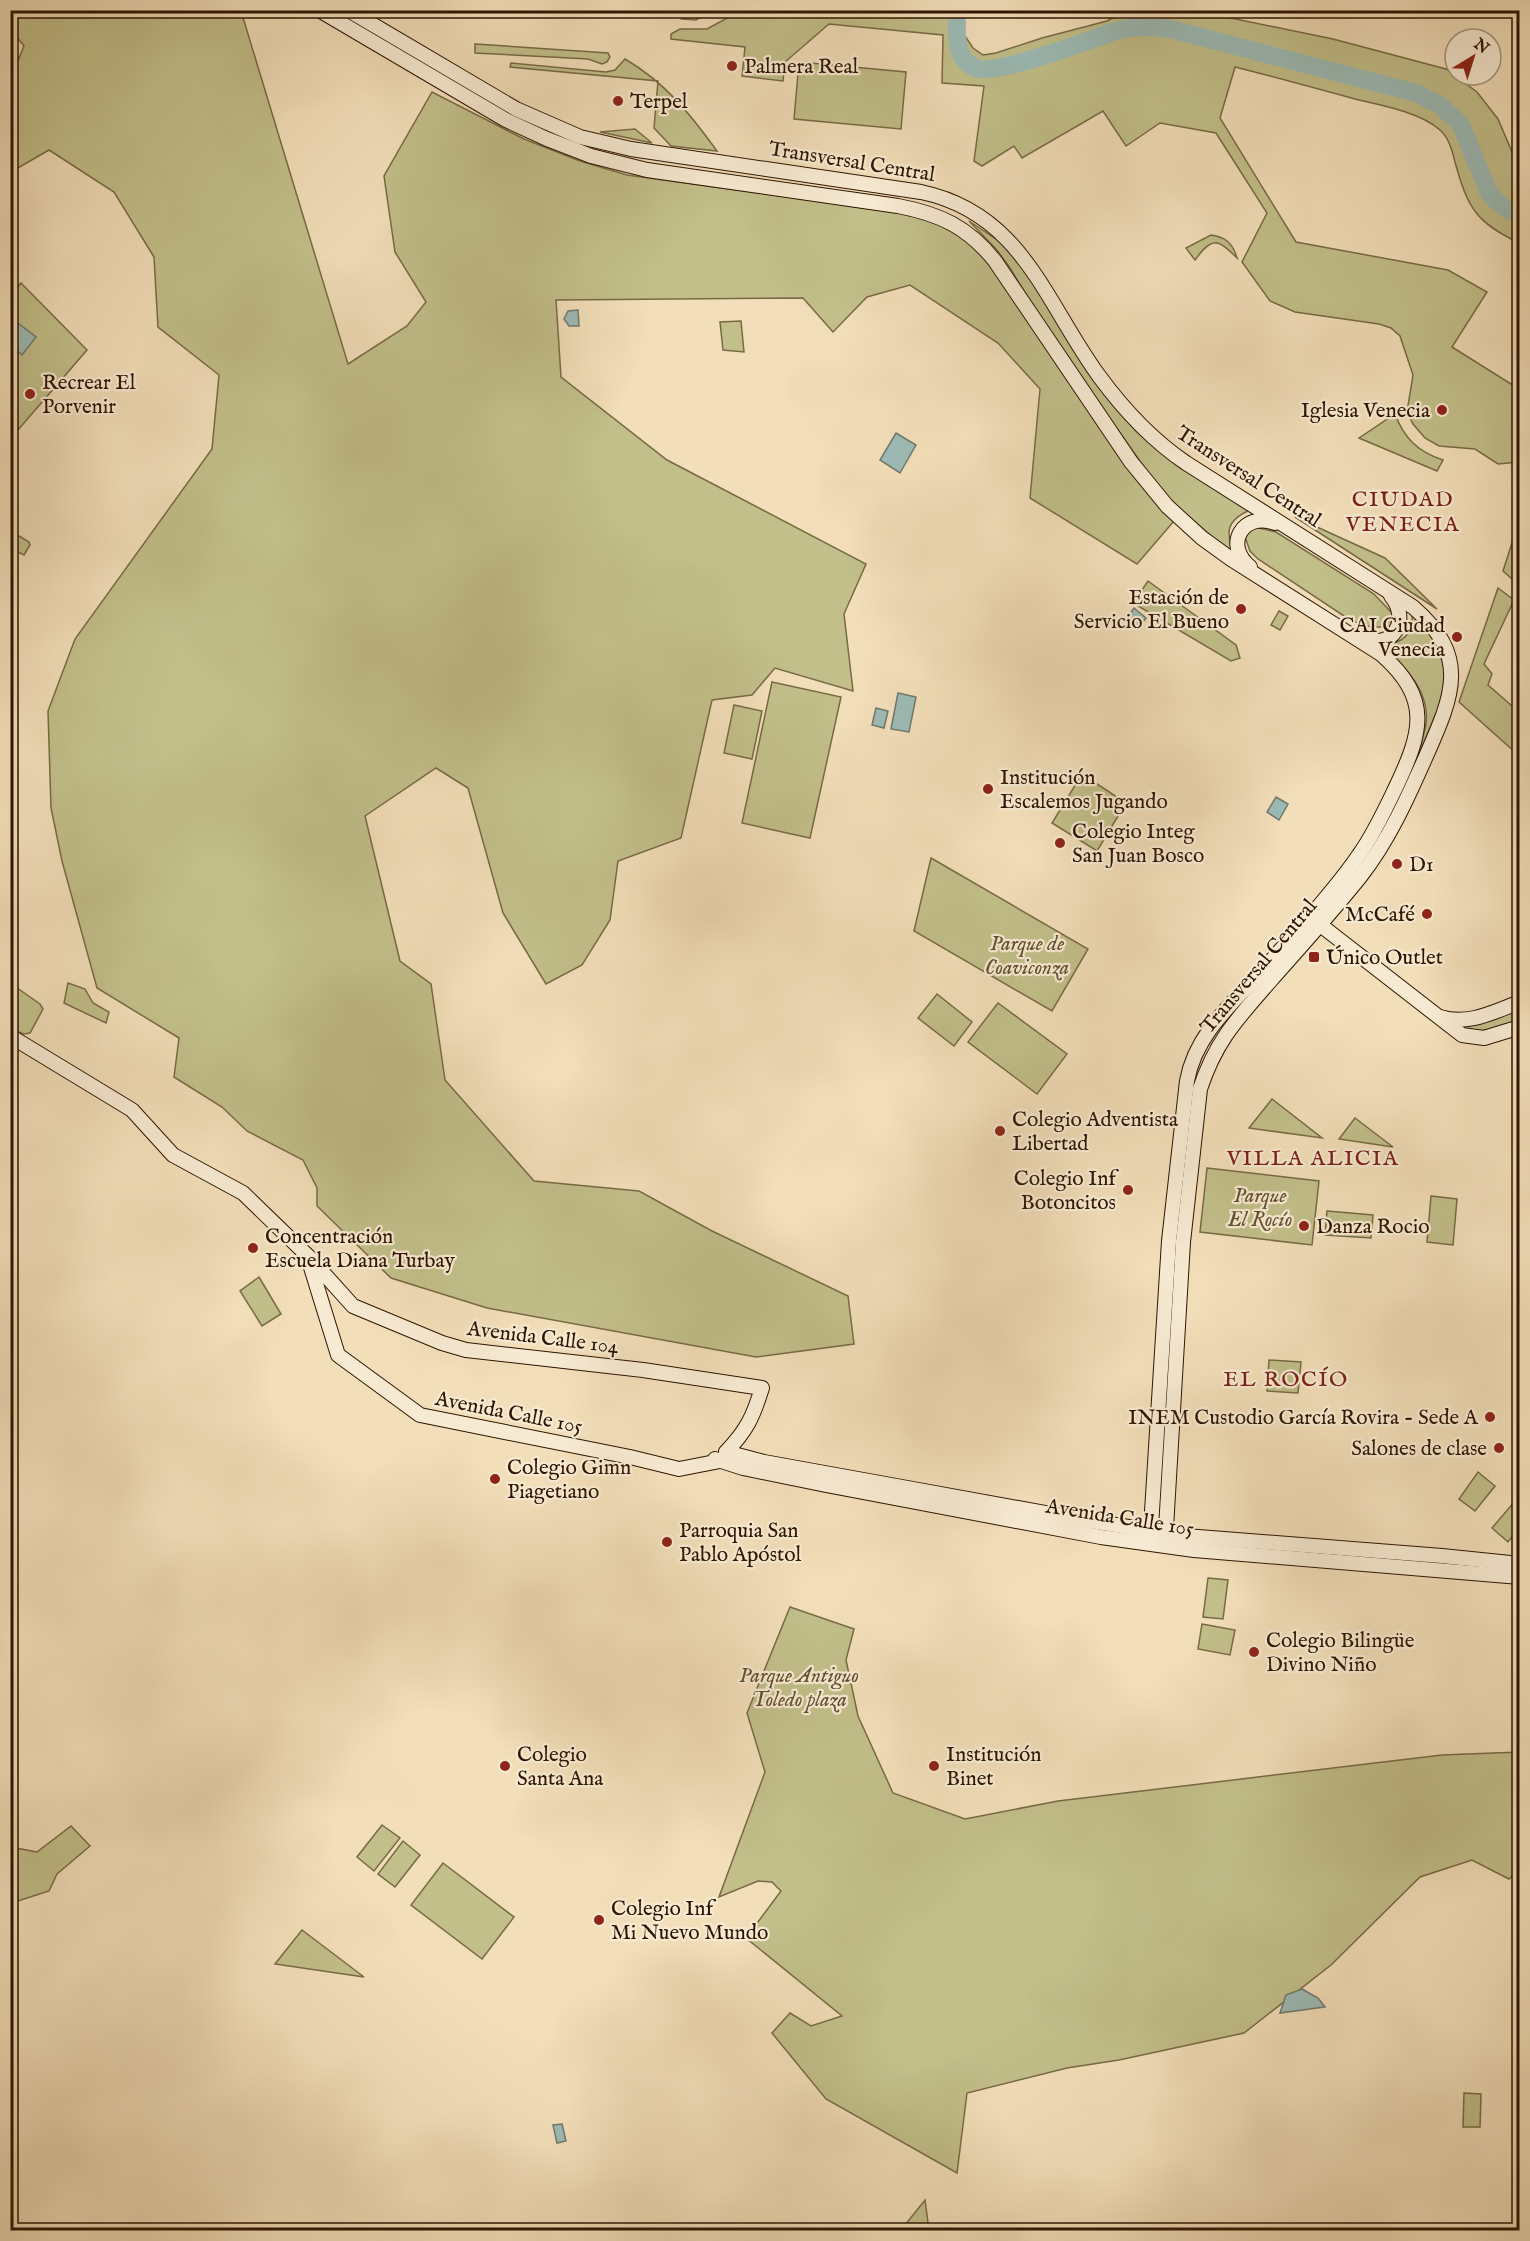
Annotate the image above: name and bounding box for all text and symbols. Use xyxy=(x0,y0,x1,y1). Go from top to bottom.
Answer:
north arrow xyxy=(1443,27,1503,87)
text: N xyxy=(1469,34,1493,59)
place label: Palmera Real xyxy=(744,54,859,81)
marker: Palmera Real xyxy=(725,59,739,73)
place label: Terpel xyxy=(630,89,688,116)
marker: Terpel xyxy=(611,94,625,108)
street label: Transversal Central xyxy=(767,136,937,189)
place label: Recrear El Porvenir xyxy=(42,370,136,421)
marker: Recrear El Porvenir xyxy=(23,387,37,401)
place label: Iglesia Venecia xyxy=(1301,398,1431,425)
marker: Iglesia Venecia xyxy=(1435,403,1449,417)
street label: Transversal Central xyxy=(1170,420,1326,534)
district label: CIUDAD VENECIA xyxy=(1345,486,1460,539)
place label: Estación de Servicio El Bueno xyxy=(1074,585,1229,636)
marker: Estación de Servicio El Bueno xyxy=(1234,602,1248,616)
place label: CAI Ciudad Venecia xyxy=(1339,613,1446,664)
marker: CAI Ciudad Venecia xyxy=(1450,630,1464,644)
place label: Institución Escalemos Jugando xyxy=(1000,765,1168,816)
marker: Institución Escalemos Jugando xyxy=(981,782,995,796)
place label: Colegio Integ San Juan Bosco xyxy=(1072,819,1204,870)
marker: Colegio Integ San Juan Bosco xyxy=(1053,836,1067,850)
place label: D1 xyxy=(1409,852,1434,879)
marker: D1 xyxy=(1390,857,1404,871)
street label: Transversal Central xyxy=(1195,894,1324,1040)
place label: McCafé xyxy=(1345,902,1415,929)
marker: McCafé xyxy=(1420,907,1434,921)
park label: Parque de Coaviconza xyxy=(985,931,1069,982)
place label: Único Outlet xyxy=(1326,945,1443,972)
marker: Único Outlet xyxy=(1307,950,1321,964)
place label: Colegio Adventista Libertad xyxy=(1012,1107,1179,1158)
marker: Colegio Adventista Libertad xyxy=(993,1124,1007,1138)
district label: VILLA ALICIA xyxy=(1226,1145,1399,1173)
place label: Colegio Inf Botoncitos xyxy=(1014,1166,1119,1217)
marker: Colegio Inf Botoncitos xyxy=(1121,1183,1135,1197)
park label: Parque El Rocío xyxy=(1227,1183,1292,1234)
place label: Danza Rocio xyxy=(1316,1214,1430,1241)
marker: Danza Rocio xyxy=(1297,1219,1311,1233)
place label: Concentración Escuela Diana Turbay xyxy=(265,1224,455,1275)
marker: Concentración Escuela Diana Turbay xyxy=(246,1241,260,1255)
street label: Avenida Calle 104 xyxy=(465,1316,621,1361)
district label: EL ROCÍO xyxy=(1223,1366,1349,1394)
street label: Avenida Calle 105 xyxy=(432,1386,585,1441)
place label: INEM Custodio García Rovira - Sede A xyxy=(1128,1405,1479,1432)
marker: INEM Custodio García Rovira - Sede A xyxy=(1483,1410,1497,1424)
place label: Salones de clase xyxy=(1351,1436,1487,1463)
marker: Salones de clase xyxy=(1492,1441,1506,1455)
place label: Colegio Gimn Piagetiano xyxy=(507,1455,631,1506)
marker: Colegio Gimn Piagetiano xyxy=(488,1472,502,1486)
street label: Avenida Calle 105 xyxy=(1043,1493,1196,1544)
place label: Parroquia San Pablo Apóstol xyxy=(679,1518,801,1569)
marker: Parroquia San Pablo Apóstol xyxy=(660,1535,674,1549)
place label: Colegio Bilingüe Divino Niño xyxy=(1266,1628,1415,1679)
marker: Colegio Bilingüe Divino Niño xyxy=(1247,1645,1261,1659)
park label: Parque Antiguo Toledo plaza xyxy=(739,1663,859,1714)
place label: Colegio Santa Ana xyxy=(517,1742,604,1793)
place label: Institución Binet xyxy=(946,1742,1041,1793)
marker: Colegio Santa Ana xyxy=(498,1759,512,1773)
marker: Institución Binet xyxy=(927,1759,941,1773)
place label: Colegio Inf Mi Nuevo Mundo xyxy=(611,1896,768,1947)
marker: Colegio Inf Mi Nuevo Mundo xyxy=(592,1913,606,1927)

